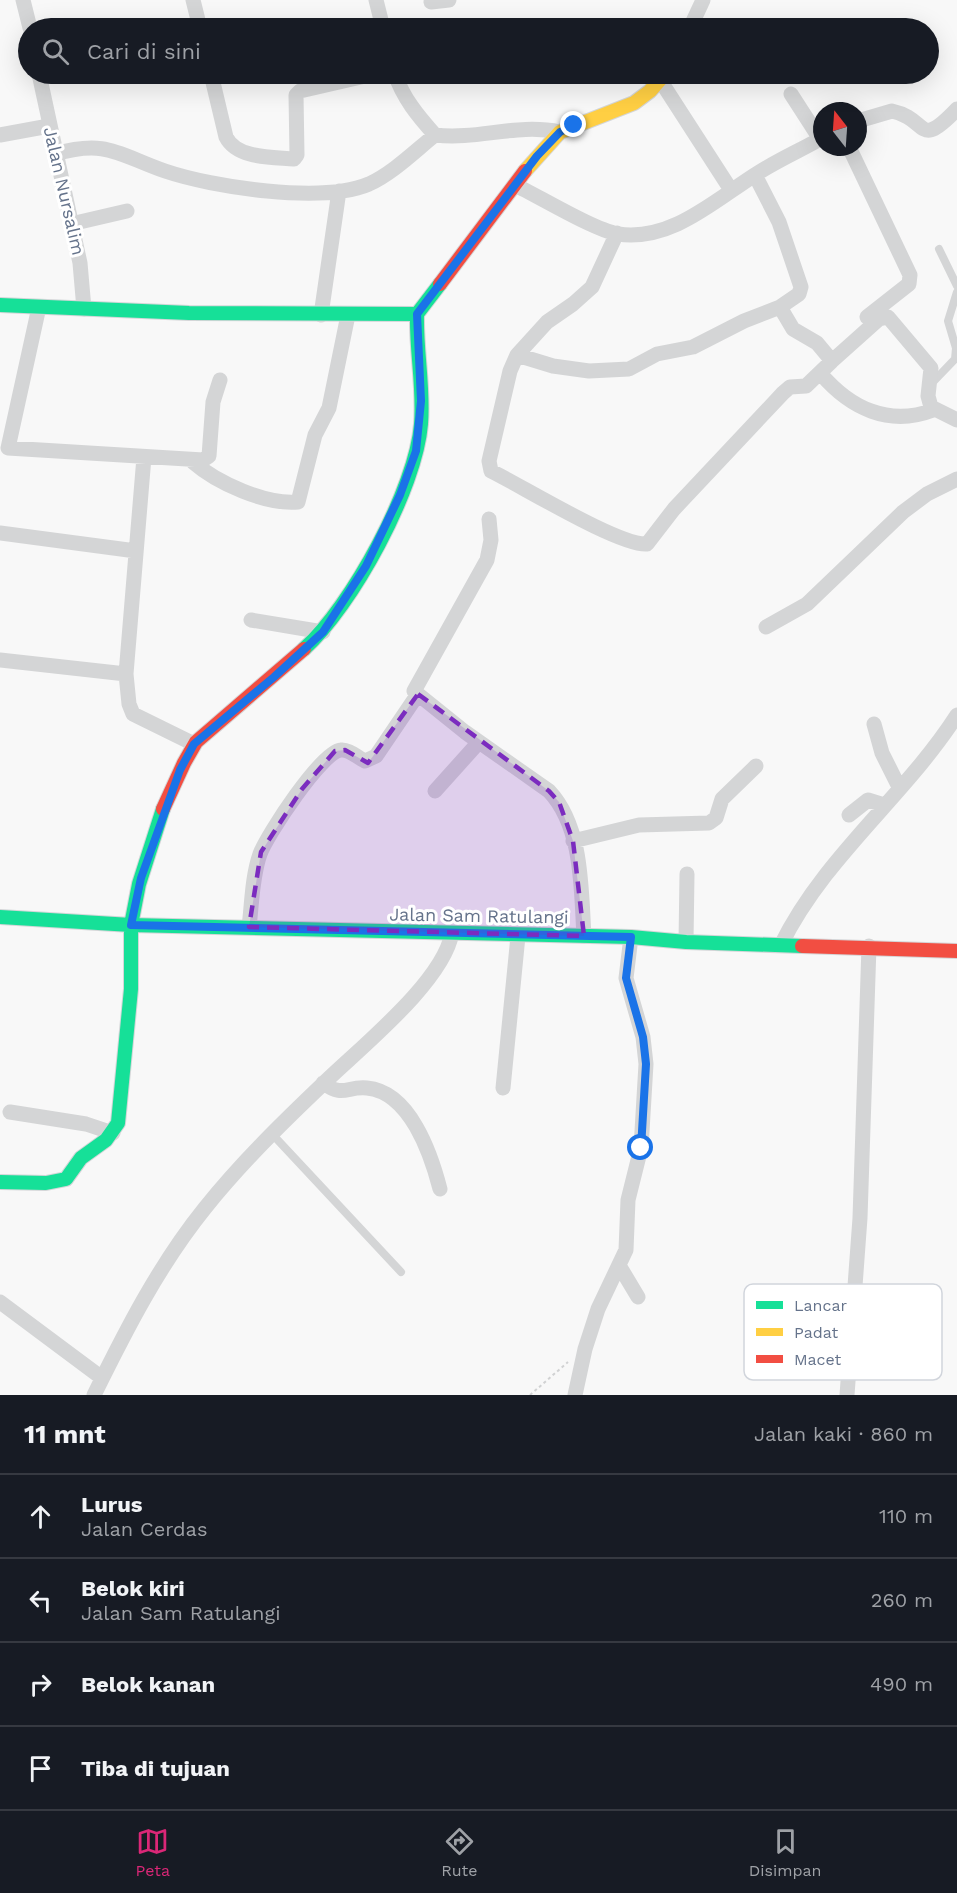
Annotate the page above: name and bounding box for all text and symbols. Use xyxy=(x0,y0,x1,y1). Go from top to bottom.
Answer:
search box xyxy=(18,18,939,84)
icon: search xyxy=(39,35,72,68)
text: Cari di sini xyxy=(87,39,201,64)
north arrow xyxy=(813,102,867,156)
route end xyxy=(560,111,586,137)
street label: Jalan Nursalim xyxy=(39,125,89,257)
street label: Jalan Sam Ratulangi xyxy=(389,903,569,928)
route start xyxy=(627,1134,653,1160)
legend xyxy=(744,1284,942,1380)
text: Lancar xyxy=(794,1296,848,1315)
text: Padat xyxy=(794,1323,839,1342)
text: Macet xyxy=(794,1350,842,1369)
text: 11 mnt xyxy=(24,1419,106,1449)
text: Jalan kaki · 860 m xyxy=(754,1422,933,1446)
text: Lurus xyxy=(81,1492,143,1517)
icon: ahead xyxy=(24,1500,57,1533)
text: 110 m xyxy=(879,1504,933,1528)
text: Jalan Cerdas xyxy=(81,1517,207,1541)
text: Belok kiri xyxy=(81,1576,185,1601)
icon: left xyxy=(24,1584,57,1617)
text: 260 m xyxy=(871,1588,933,1612)
text: Jalan Sam Ratulangi xyxy=(81,1601,280,1625)
icon: right xyxy=(24,1668,57,1701)
text: Belok kanan xyxy=(81,1672,215,1697)
text: 490 m xyxy=(870,1672,933,1696)
icon: arrive xyxy=(24,1752,57,1785)
text: Tiba di tujuan xyxy=(81,1756,230,1781)
tab: Peta xyxy=(136,1825,170,1880)
tab: Rute xyxy=(441,1825,478,1880)
tab: Disimpan xyxy=(749,1825,821,1880)

